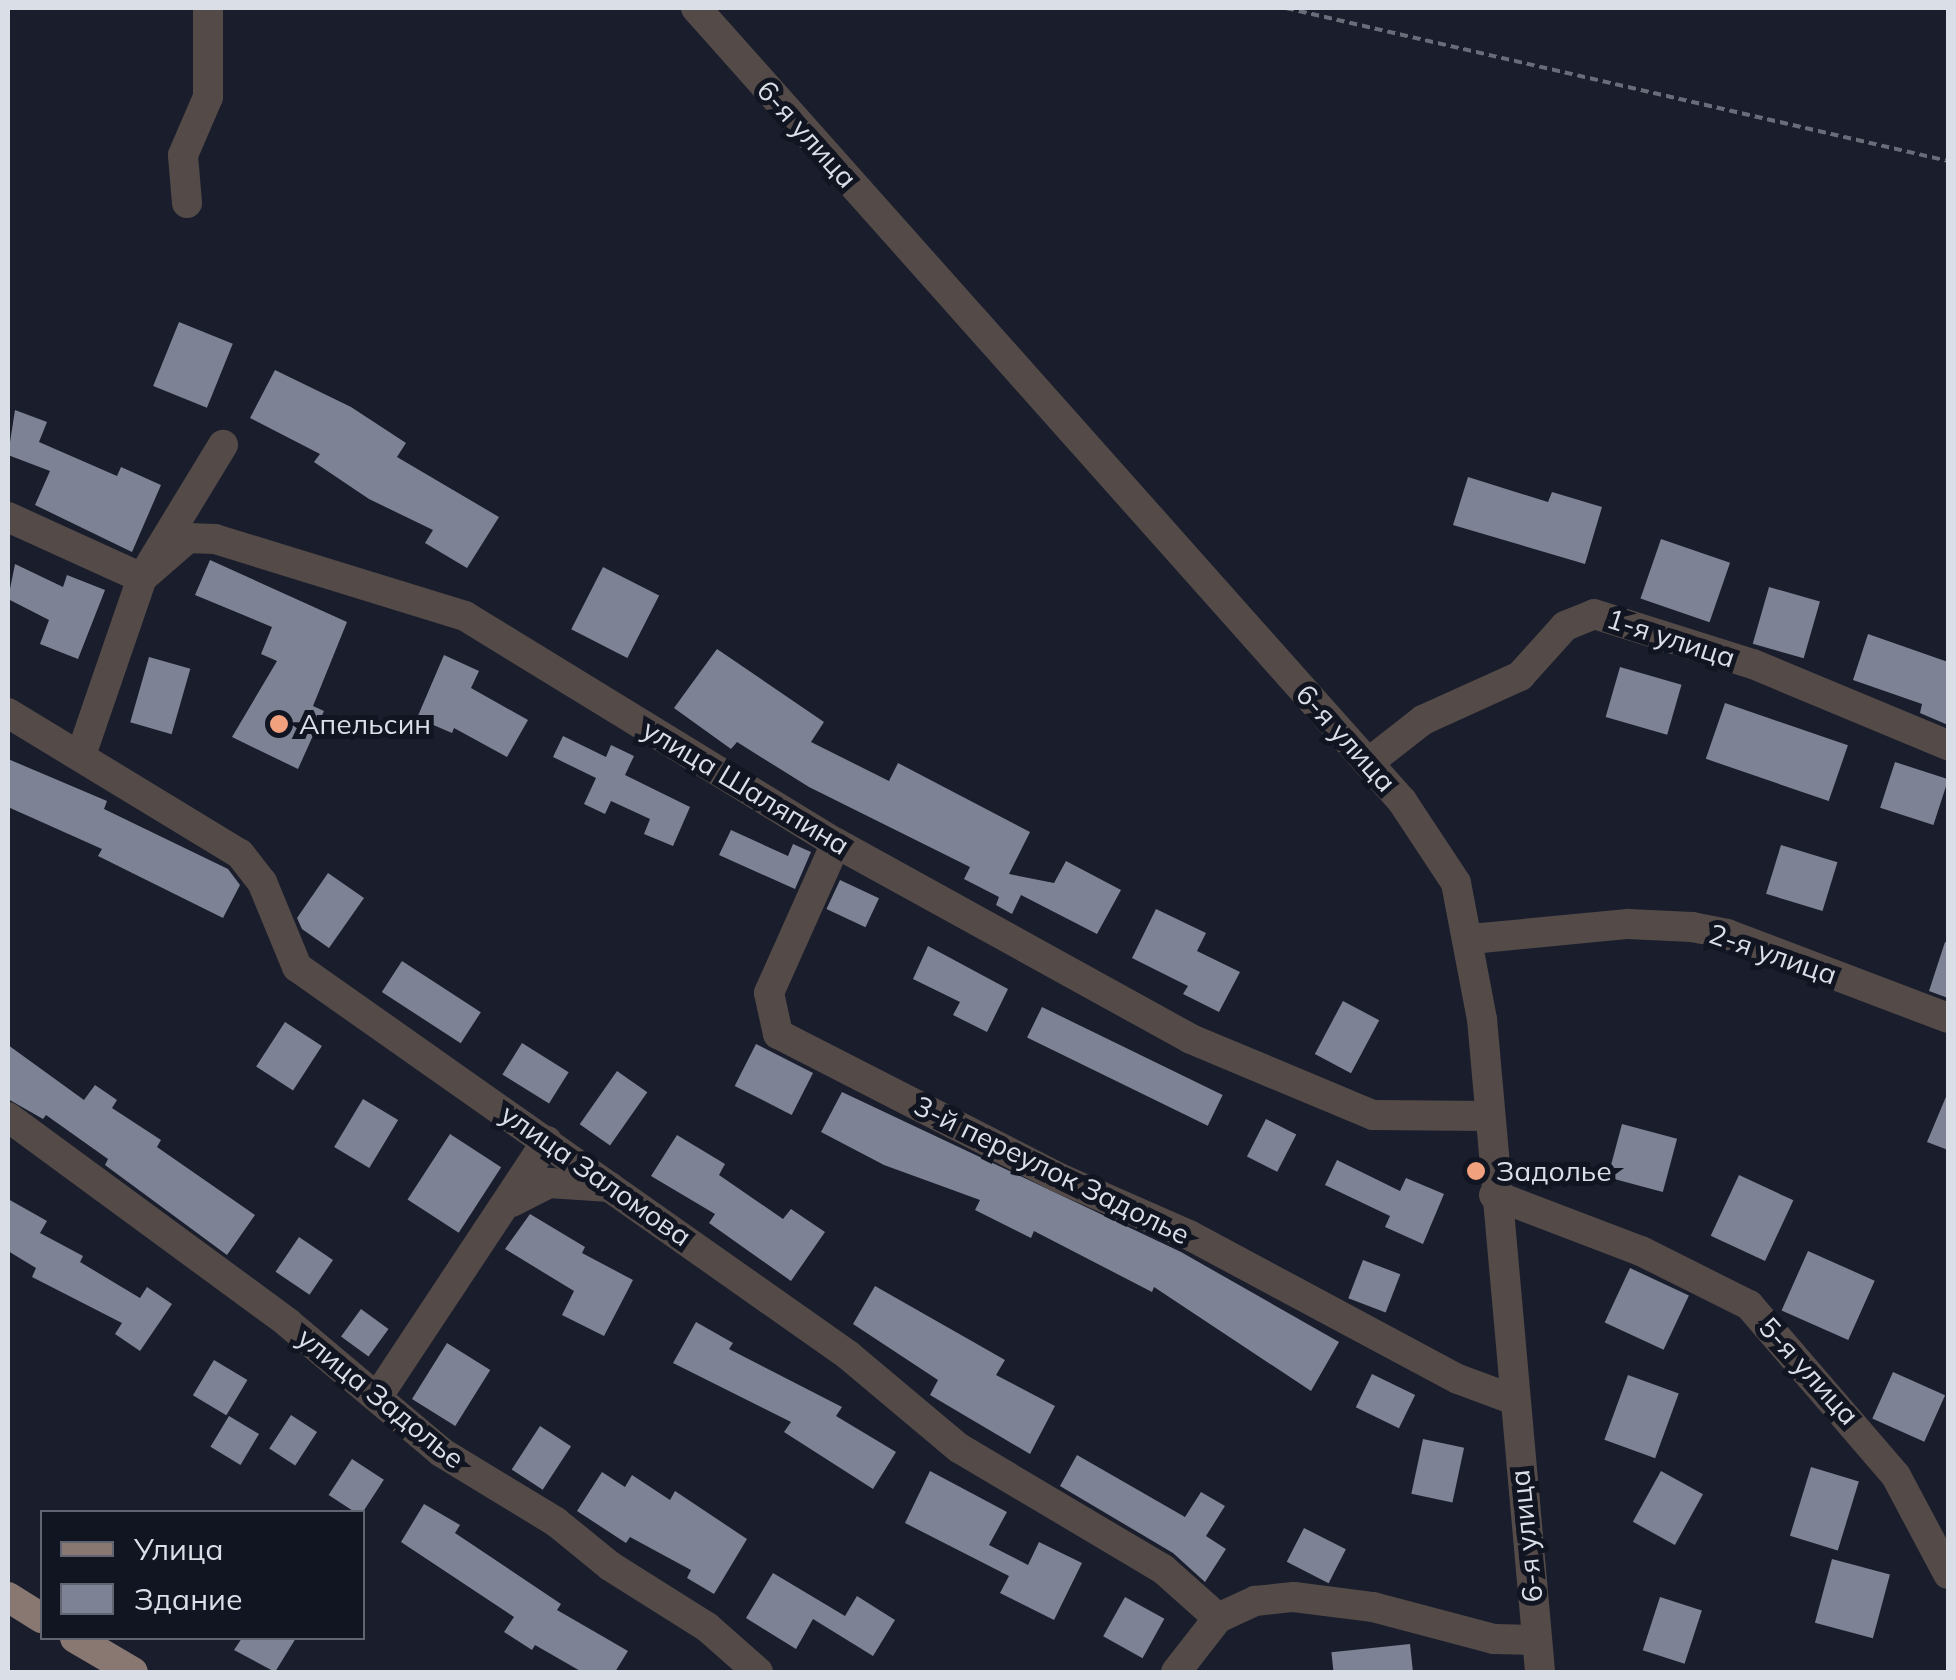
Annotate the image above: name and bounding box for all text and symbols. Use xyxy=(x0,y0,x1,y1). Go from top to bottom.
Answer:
street label: 6-я улица xyxy=(750,73,864,195)
street label: 1-я улица xyxy=(1603,601,1739,675)
street label: 6-я улица xyxy=(1289,677,1403,799)
place label: Апельсин xyxy=(299,707,431,741)
street label: улица Шаляпина xyxy=(637,712,855,862)
marker: Апельсин xyxy=(268,713,290,735)
street label: 2-я улица xyxy=(1705,916,1841,992)
street label: 3-й переулок Задолье xyxy=(909,1089,1195,1251)
street label: улица Заломова xyxy=(494,1097,698,1253)
place label: Задолье xyxy=(1496,1154,1612,1188)
marker: Задолье xyxy=(1465,1160,1487,1182)
street label: 5-я улица xyxy=(1752,1310,1866,1432)
street label: улица Задолье xyxy=(291,1321,471,1475)
street label: 6-я улица xyxy=(1502,1468,1550,1604)
legend xyxy=(40,1510,365,1640)
text: Улица xyxy=(134,1530,224,1568)
text: Здание xyxy=(134,1580,243,1618)

